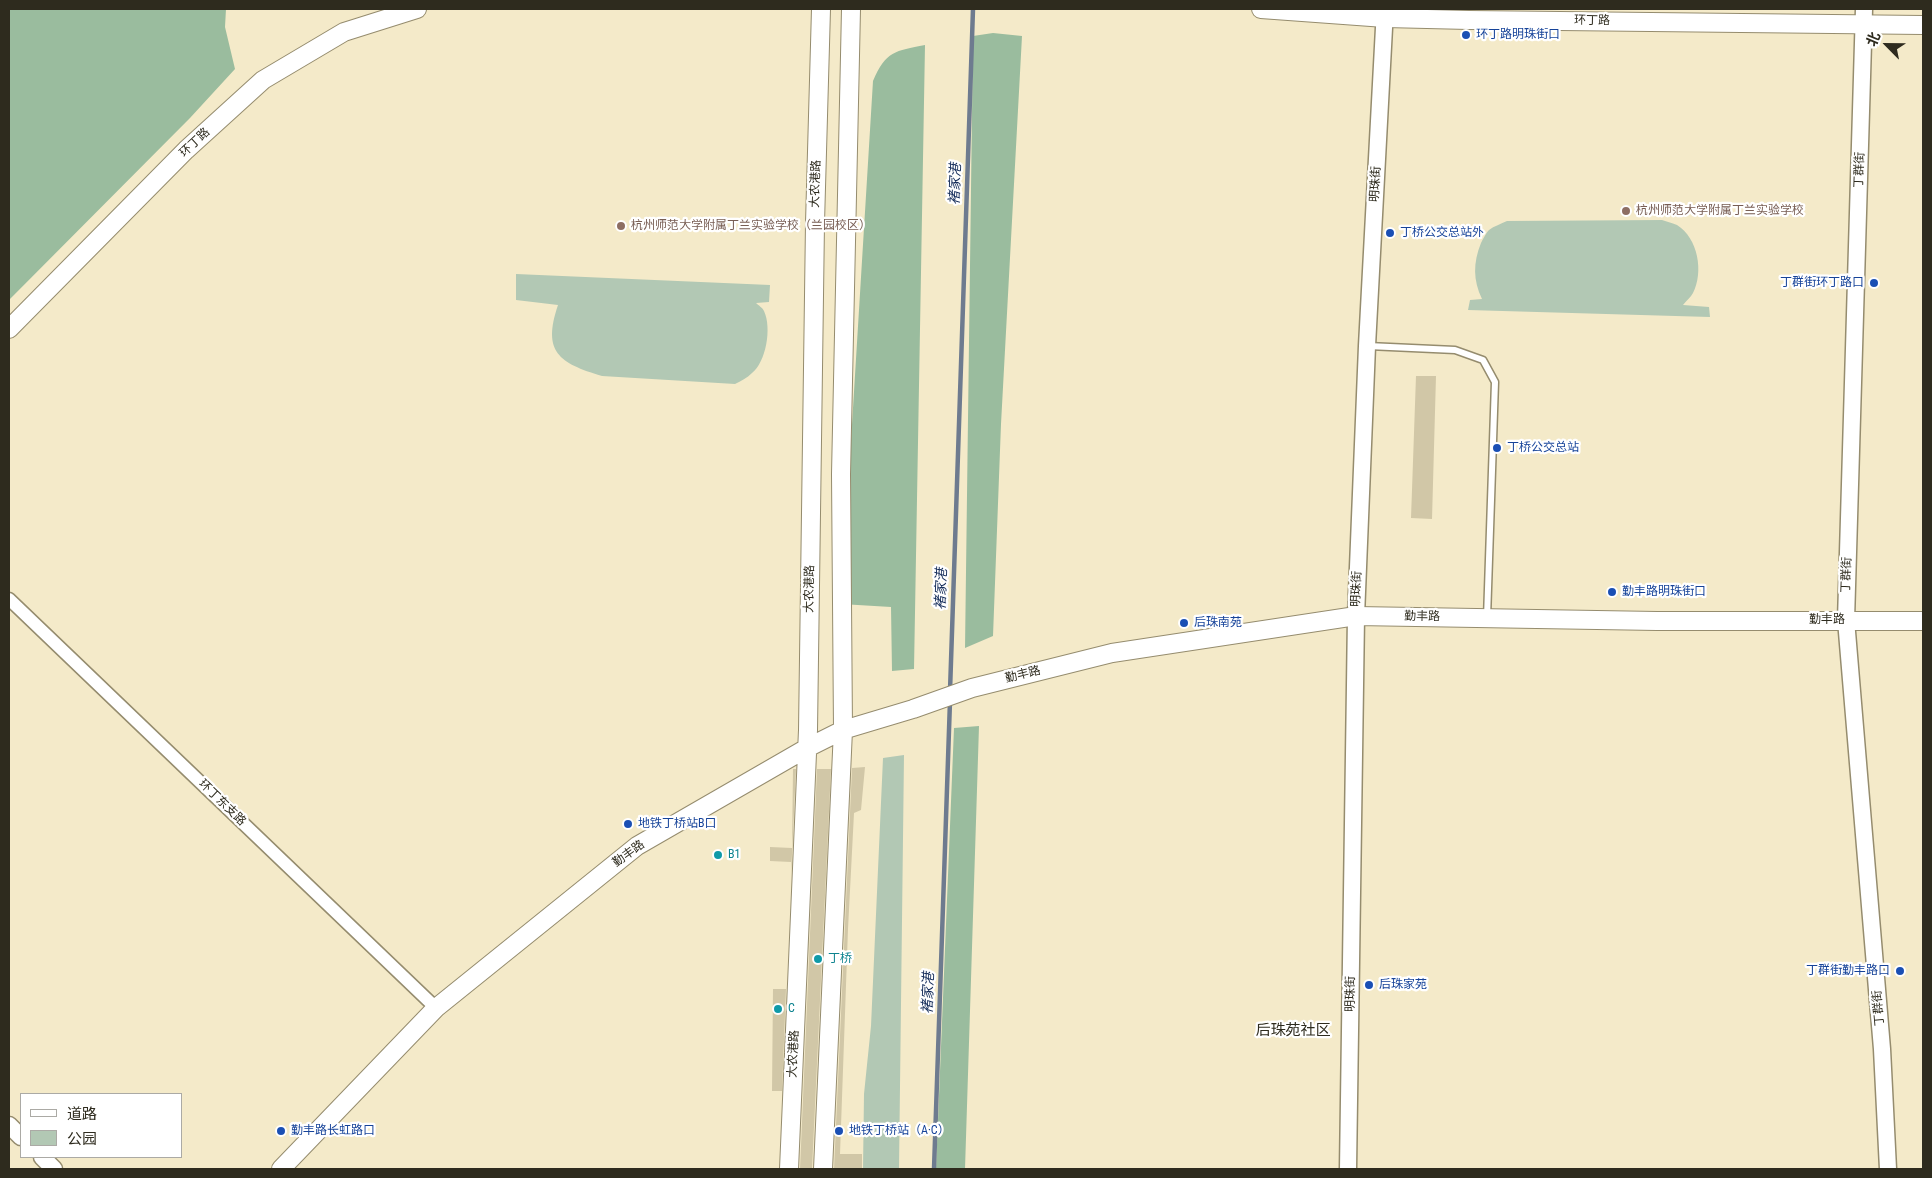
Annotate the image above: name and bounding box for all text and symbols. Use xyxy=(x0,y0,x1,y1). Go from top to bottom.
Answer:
street label: 环丁路 xyxy=(1574,13,1610,29)
north arrow xyxy=(1862,20,1912,70)
place label: 环丁路明珠街口 xyxy=(1476,28,1560,42)
marker: 环丁路明珠街口 xyxy=(1460,29,1472,41)
text: 北 xyxy=(1863,30,1883,49)
street label: 环丁路 xyxy=(177,125,213,161)
street label: 丁群街 xyxy=(1852,152,1868,188)
street label: 大农港路 xyxy=(808,160,824,208)
water label: 褚家港 xyxy=(947,163,965,205)
street label: 明珠街 xyxy=(1368,166,1384,202)
place label: 杭州师范大学附属丁兰实验学校 xyxy=(1636,204,1804,218)
marker: 杭州师范大学附属丁兰实验学校 xyxy=(1620,205,1632,217)
place label: 杭州师范大学附属丁兰实验学校（兰园校区） xyxy=(631,219,871,233)
marker: 杭州师范大学附属丁兰实验学校（兰园校区） xyxy=(615,220,627,232)
place label: 丁桥公交总站外 xyxy=(1400,226,1484,240)
marker: 丁桥公交总站外 xyxy=(1384,227,1396,239)
place label: 丁群街环丁路口 xyxy=(1780,276,1864,290)
marker: 丁群街环丁路口 xyxy=(1868,277,1880,289)
place label: 丁桥公交总站 xyxy=(1507,441,1579,455)
marker: 丁桥公交总站 xyxy=(1491,442,1503,454)
street label: 丁群街 xyxy=(1839,557,1855,593)
street label: 大农港路 xyxy=(802,565,818,613)
water label: 褚家港 xyxy=(933,568,951,610)
street label: 明珠街 xyxy=(1349,571,1365,607)
place label: 勤丰路明珠街口 xyxy=(1622,585,1706,599)
marker: 勤丰路明珠街口 xyxy=(1606,586,1618,598)
street label: 勤丰路 xyxy=(1404,609,1440,625)
street label: 勤丰路 xyxy=(1809,613,1845,627)
place label: 后珠南苑 xyxy=(1194,616,1242,630)
marker: 后珠南苑 xyxy=(1178,617,1190,629)
street label: 勤丰路 xyxy=(1004,664,1042,686)
street label: 环丁东支路 xyxy=(195,777,249,829)
place label: 地铁丁桥站B口 xyxy=(638,817,717,831)
marker: 地铁丁桥站B口 xyxy=(622,818,634,830)
street label: 勤丰路 xyxy=(610,838,648,870)
place label: B1 xyxy=(728,848,740,862)
marker: B1 xyxy=(712,849,724,861)
place label: 丁桥 xyxy=(828,952,852,966)
marker: 丁桥 xyxy=(812,953,824,965)
place label: 丁群街勤丰路口 xyxy=(1806,964,1890,978)
marker: 丁群街勤丰路口 xyxy=(1894,965,1906,977)
water label: 褚家港 xyxy=(920,972,938,1014)
street label: 明珠街 xyxy=(1343,976,1359,1012)
place label: 后珠家苑 xyxy=(1379,978,1427,992)
marker: 后珠家苑 xyxy=(1363,979,1375,991)
street label: 丁群街 xyxy=(1870,989,1888,1027)
place label: C xyxy=(788,1002,795,1016)
marker: C xyxy=(772,1003,784,1015)
district label: 后珠苑社区 xyxy=(1256,1022,1330,1040)
street label: 大农港路 xyxy=(786,1030,802,1078)
legend xyxy=(20,1093,182,1158)
text: 道路 xyxy=(67,1105,97,1123)
place label: 勤丰路长虹路口 xyxy=(291,1124,375,1138)
place label: 地铁丁桥站（A·C） xyxy=(849,1124,950,1138)
marker: 勤丰路长虹路口 xyxy=(275,1125,287,1137)
marker: 地铁丁桥站（A·C） xyxy=(833,1125,845,1137)
text: 公园 xyxy=(67,1130,97,1148)

